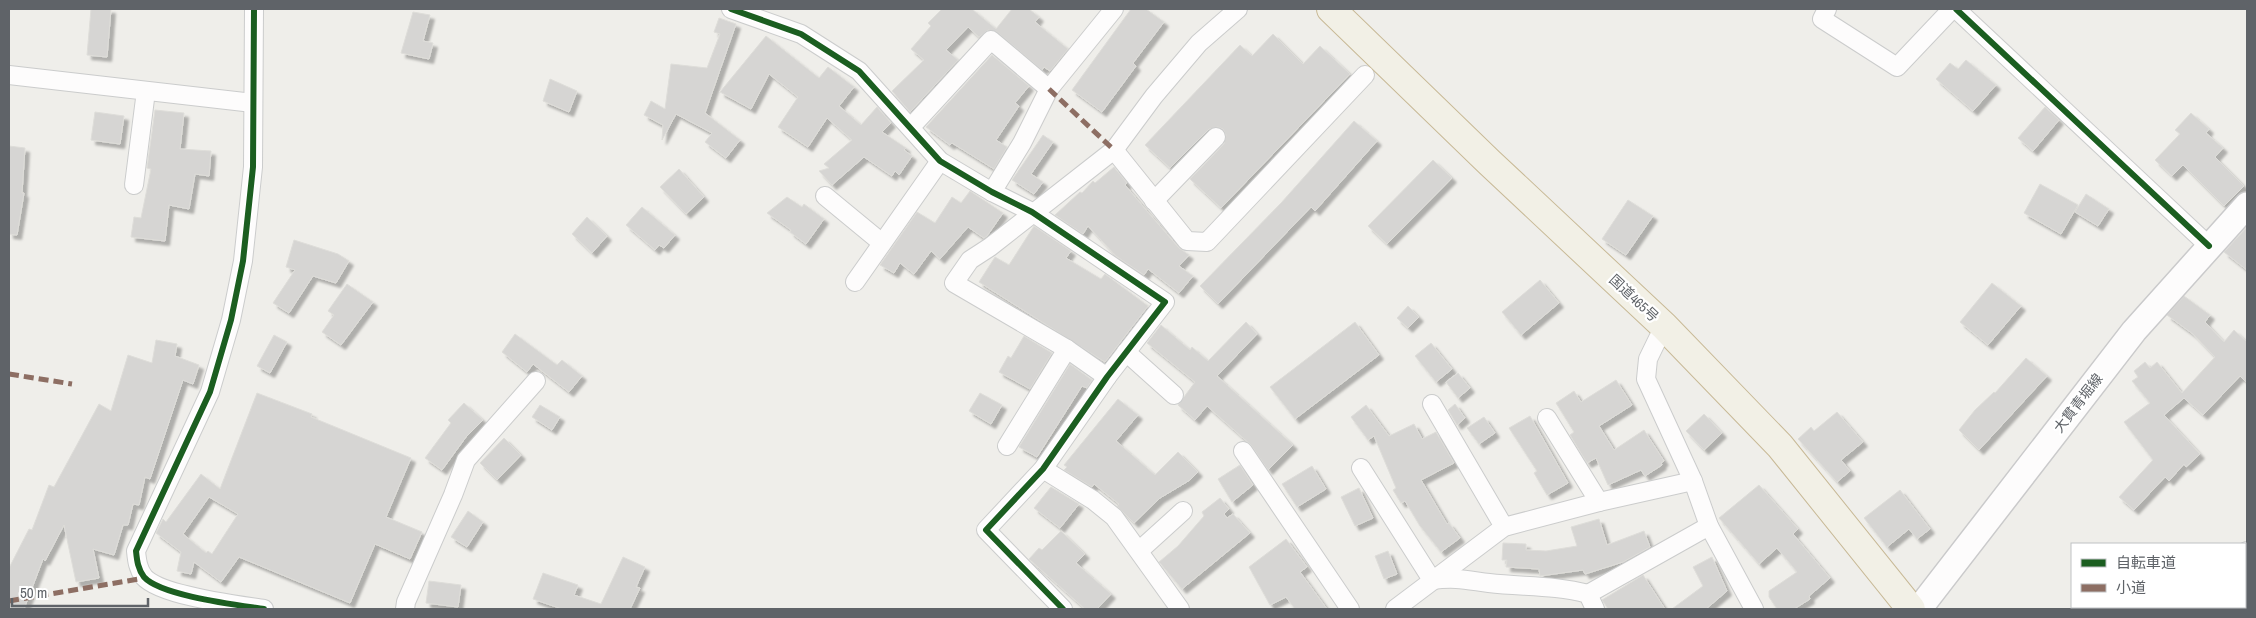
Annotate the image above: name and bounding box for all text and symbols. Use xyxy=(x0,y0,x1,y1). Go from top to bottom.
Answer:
street label: 国道465号 xyxy=(1605,271,1663,325)
street label: 大貫青堀線 xyxy=(2049,370,2107,436)
legend xyxy=(2071,543,2246,608)
text: 自転車道 xyxy=(2116,552,2176,573)
scale bar xyxy=(12,576,149,608)
text: 小道 xyxy=(2116,577,2146,598)
text: 50 m xyxy=(20,582,47,603)

